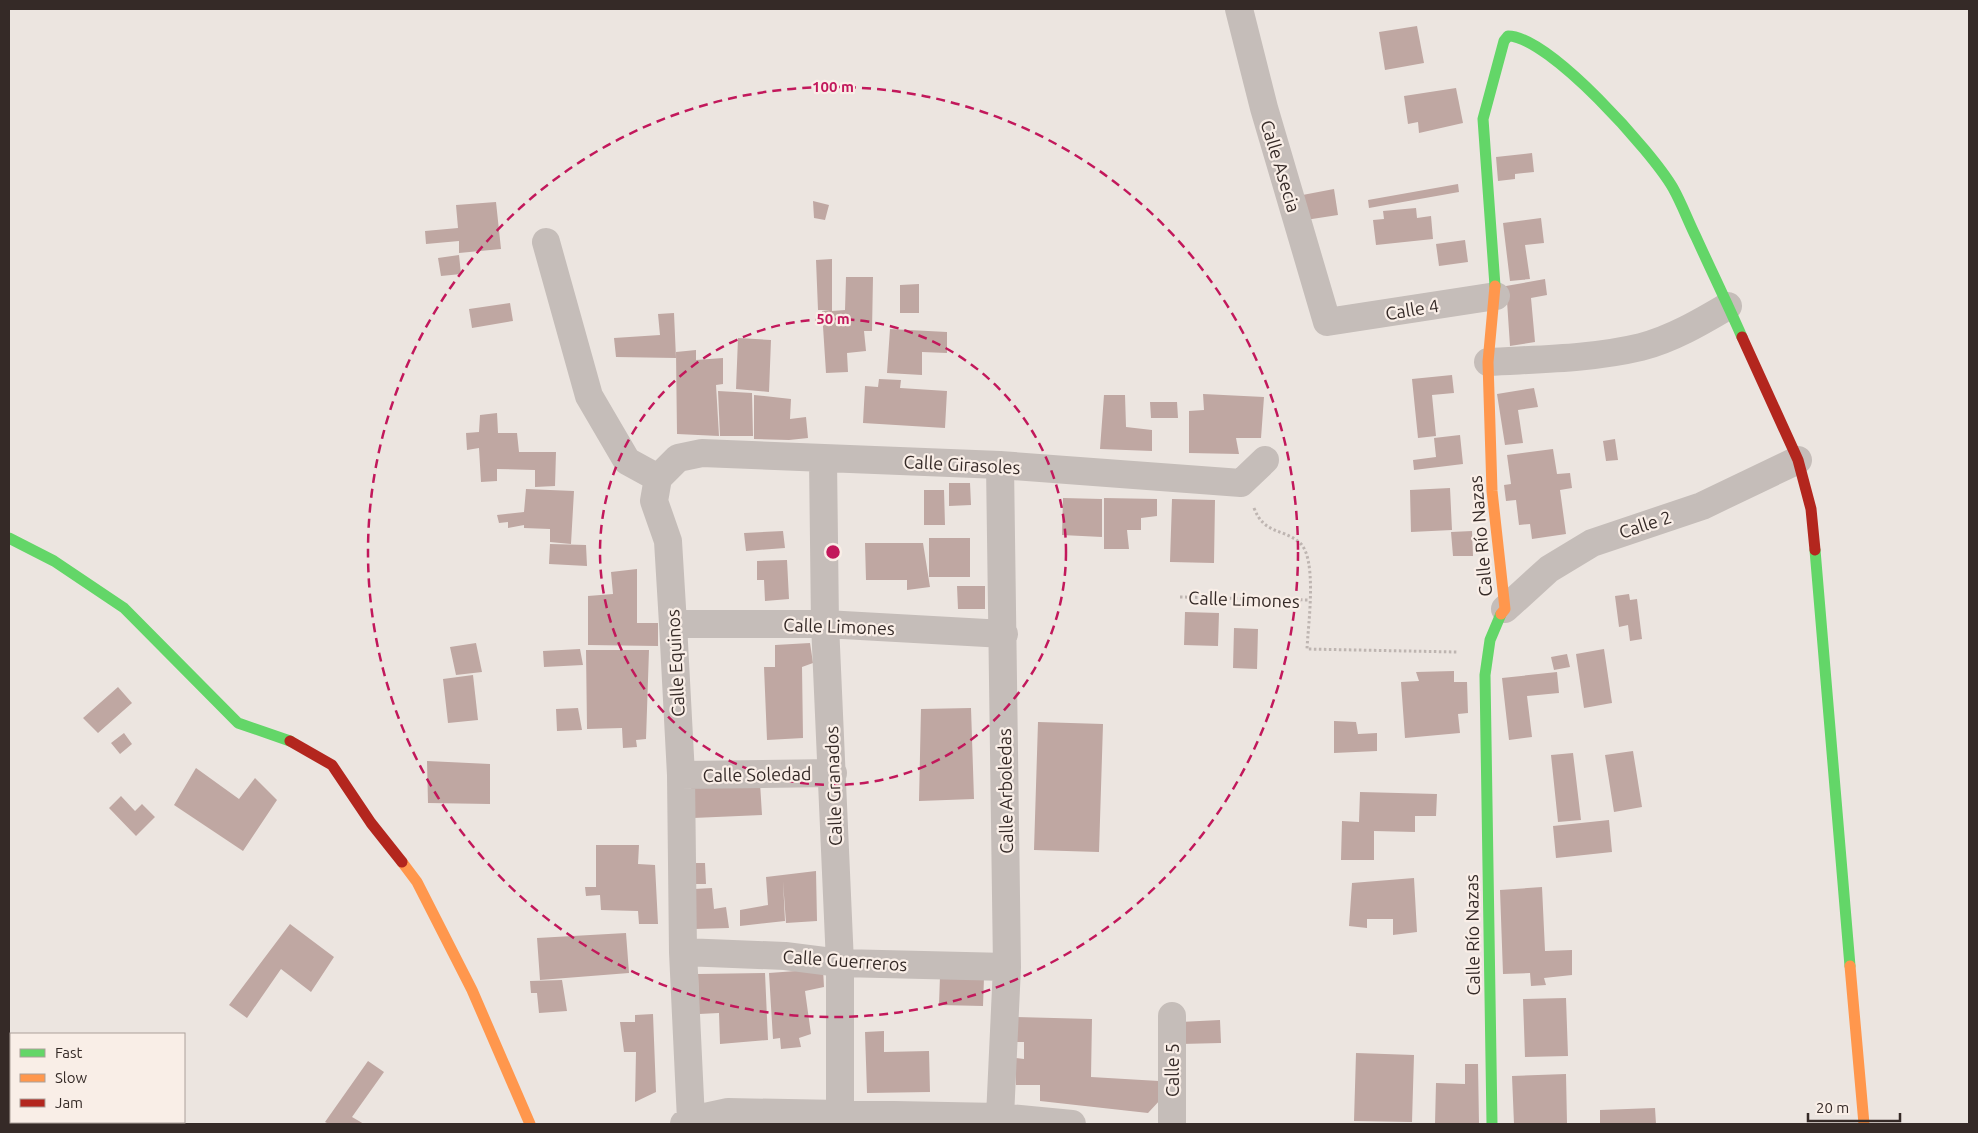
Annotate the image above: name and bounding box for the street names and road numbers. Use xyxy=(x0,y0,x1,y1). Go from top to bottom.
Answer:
street label: Calle Asecia xyxy=(1257,117,1305,215)
street label: Calle 4 xyxy=(1384,295,1440,323)
street label: Calle Girasoles xyxy=(903,451,1021,477)
street label: Calle Río Nazas xyxy=(1465,474,1495,597)
street label: Calle 2 xyxy=(1616,506,1674,542)
street label: Calle Limones xyxy=(1188,587,1300,611)
street label: Calle Equinos xyxy=(662,609,688,717)
street label: Calle Limones xyxy=(783,614,895,638)
street label: Calle Granados xyxy=(821,725,845,846)
street label: Calle Arboledas xyxy=(994,728,1016,854)
street label: Calle Soledad xyxy=(702,763,812,785)
street label: Calle Río Nazas xyxy=(1461,874,1483,996)
street label: Calle Guerreros xyxy=(782,946,908,974)
street label: Calle 5 xyxy=(1162,1043,1182,1097)

